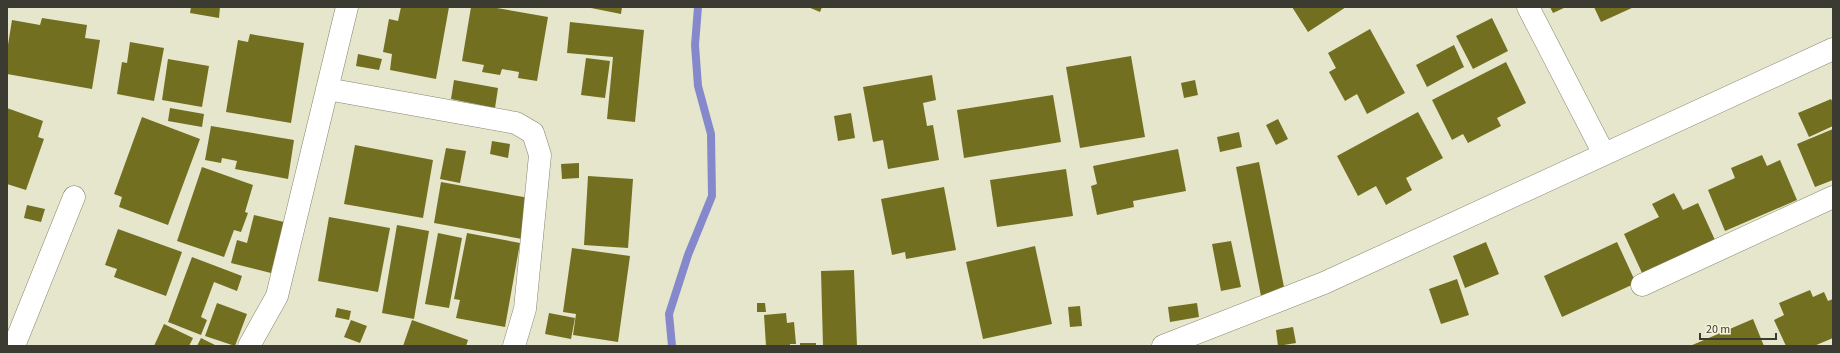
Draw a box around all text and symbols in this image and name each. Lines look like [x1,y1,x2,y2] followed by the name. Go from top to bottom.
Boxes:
[1700,315,1776,341] scale bar
[1706,321,1730,338] text: 20 m

